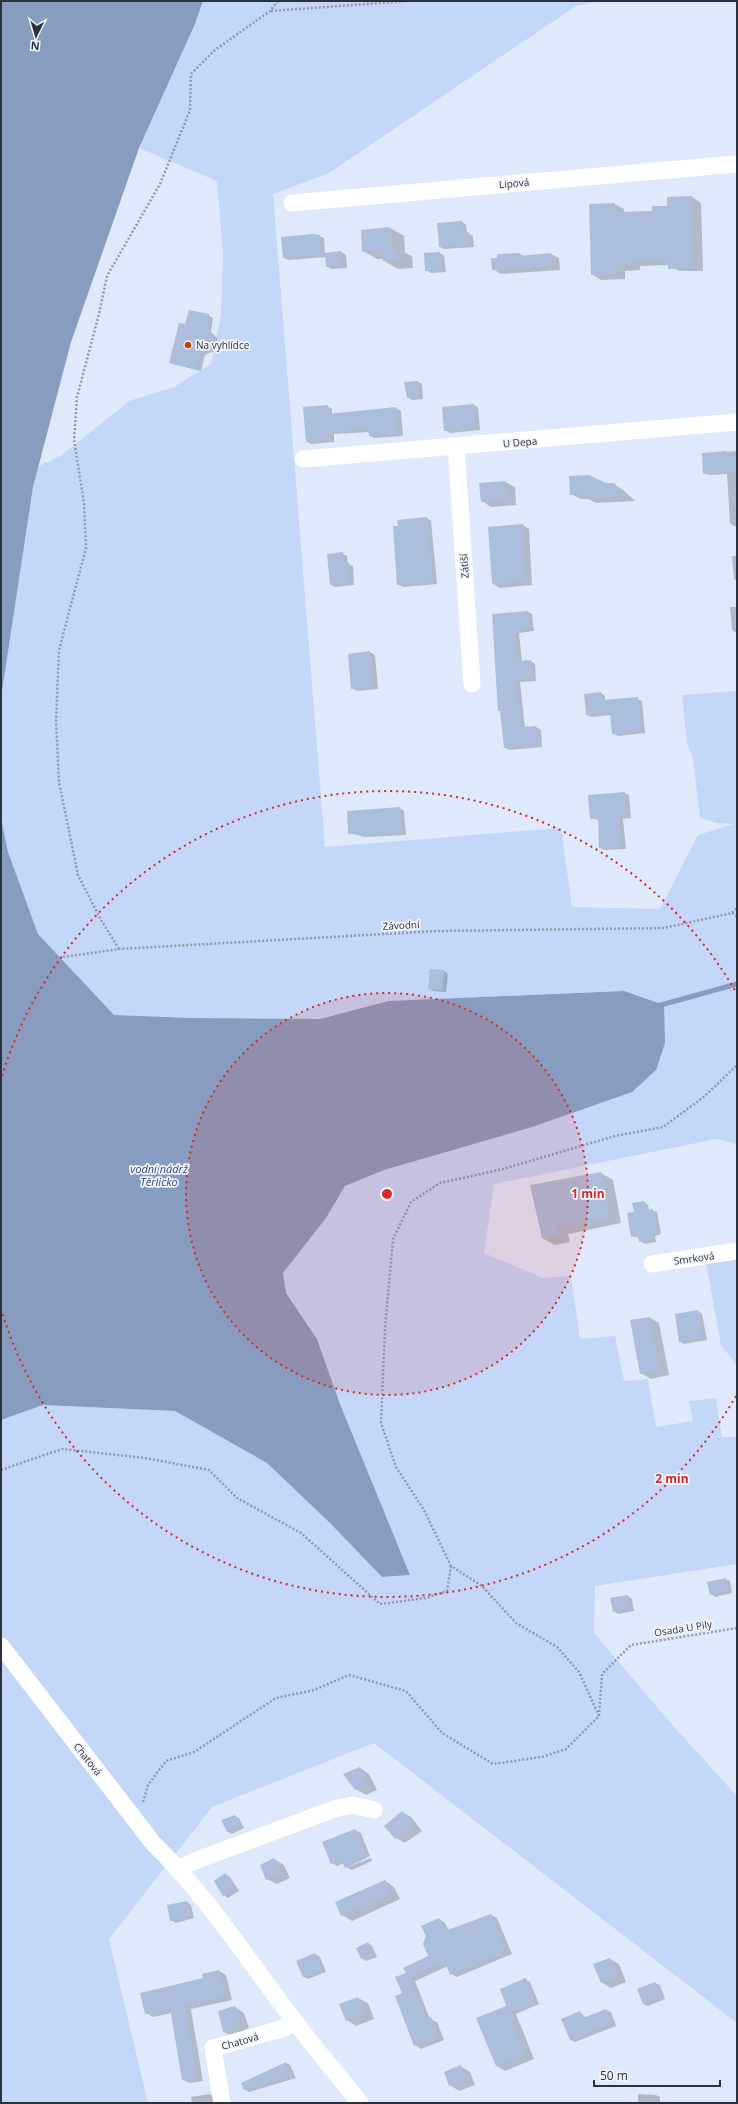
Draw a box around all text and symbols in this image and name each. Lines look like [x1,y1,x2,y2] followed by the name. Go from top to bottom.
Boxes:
[16,16,56,56] north arrow
[30,39,40,54] text: N
[498,175,530,191] street label: Lipová
[196,338,250,352] place label: Na vyhlídce
[183,340,193,350] marker: Na vyhlídce
[502,434,538,450] street label: U Depa
[456,553,472,579] street label: Zátiší
[382,917,420,933] street label: Závodní
[130,1161,189,1189] water label: vodní nádrž Těrlicko
[571,1185,605,1202] text: 1 min
[380,1187,394,1201] centre of rings
[673,1248,715,1268] street label: Smrková
[655,1470,689,1487] text: 2 min
[653,1616,714,1639] street label: Osada U Pily
[71,1740,105,1778] street label: Chatová
[220,2029,260,2053] street label: Chatová
[594,2062,720,2088] scale bar
[600,2067,628,2084] text: 50 m

